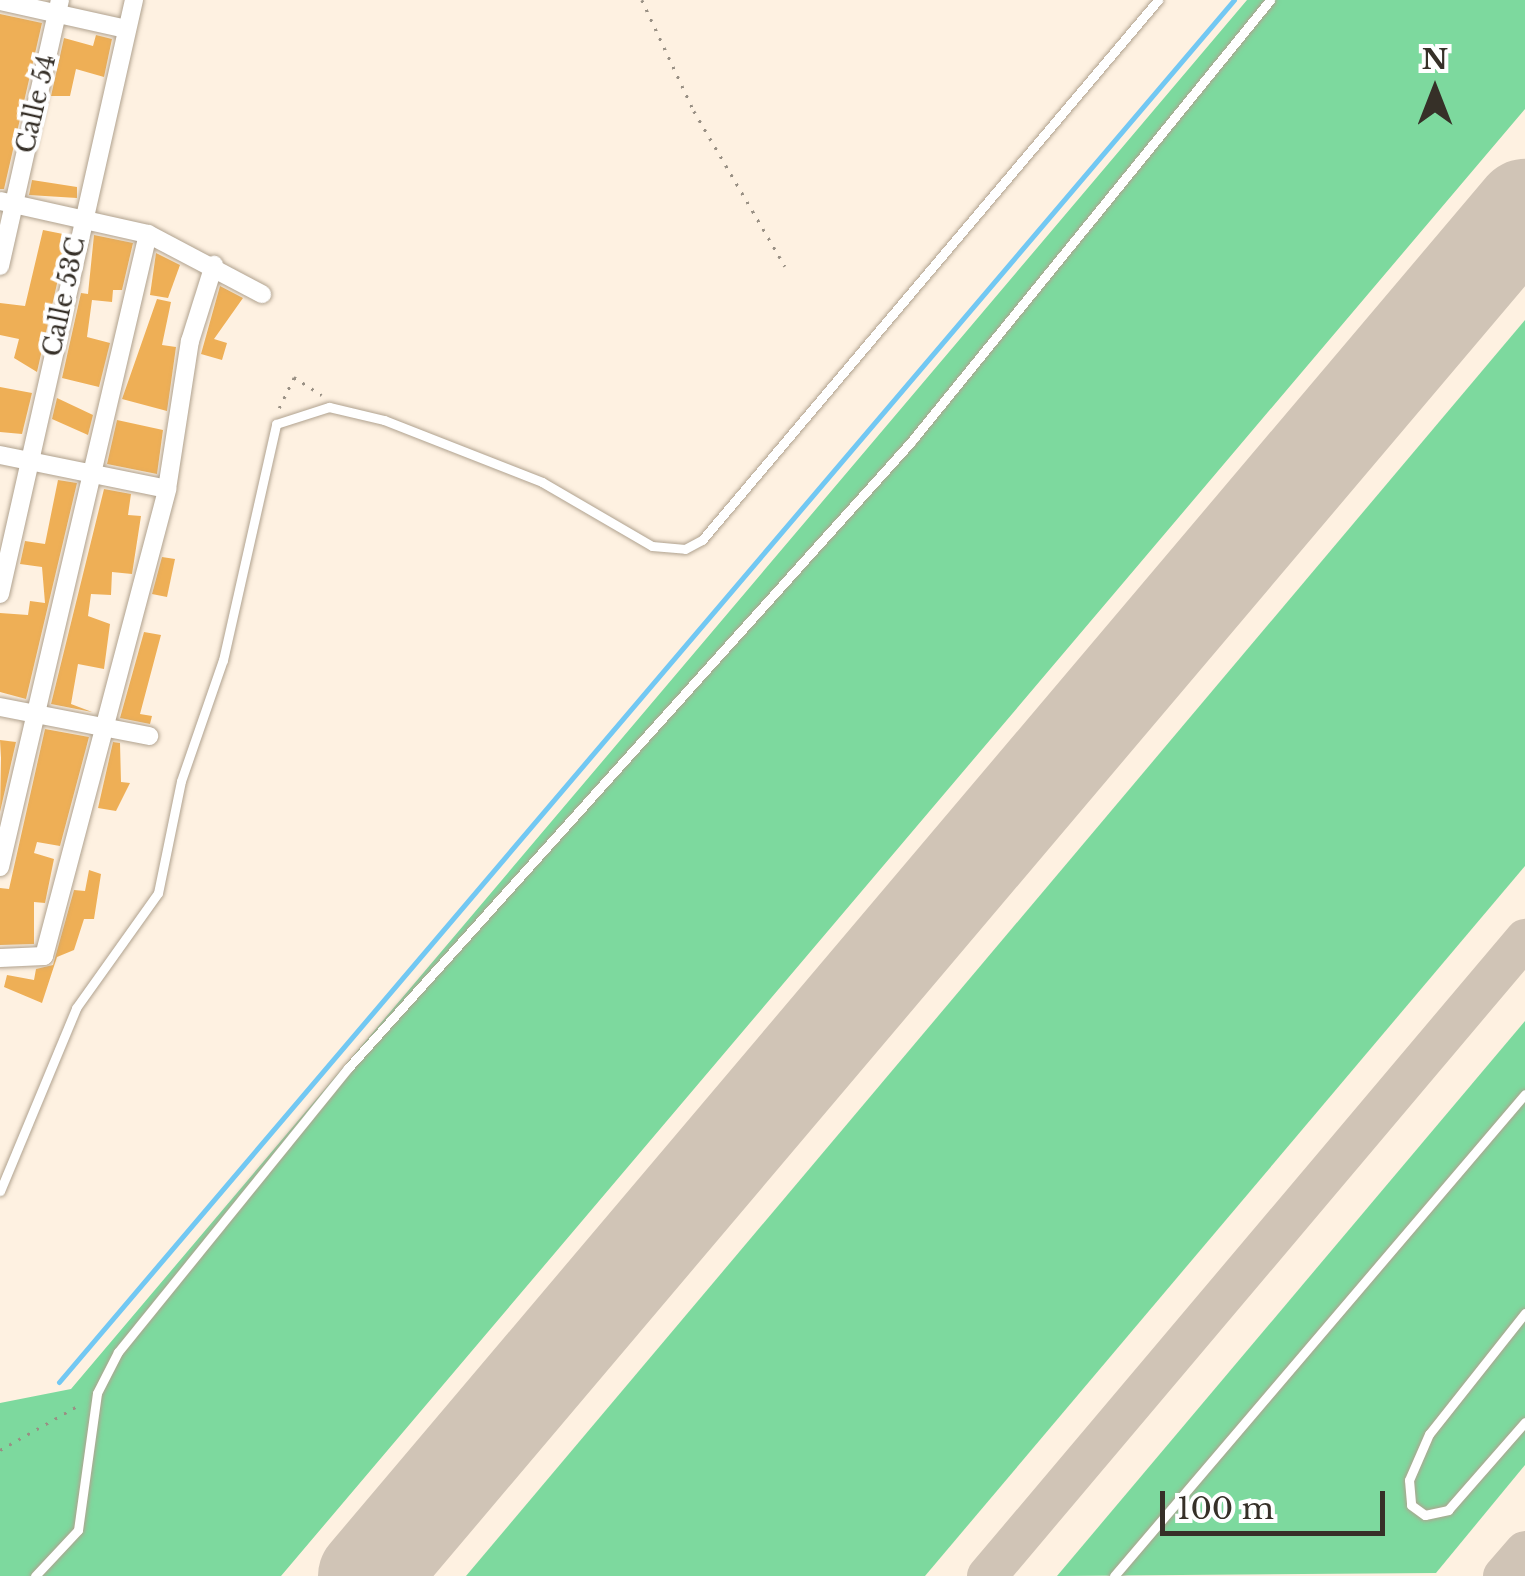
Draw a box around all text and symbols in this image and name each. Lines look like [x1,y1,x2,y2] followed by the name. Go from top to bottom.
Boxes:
[1385,40,1485,140] north arrow
[1422,42,1448,77] text: N
[11,52,63,156] street label: Calle 54
[38,235,92,359] street label: Calle 53C
[1165,1471,1390,1533] scale bar
[1177,1490,1274,1527] text: 100 m

